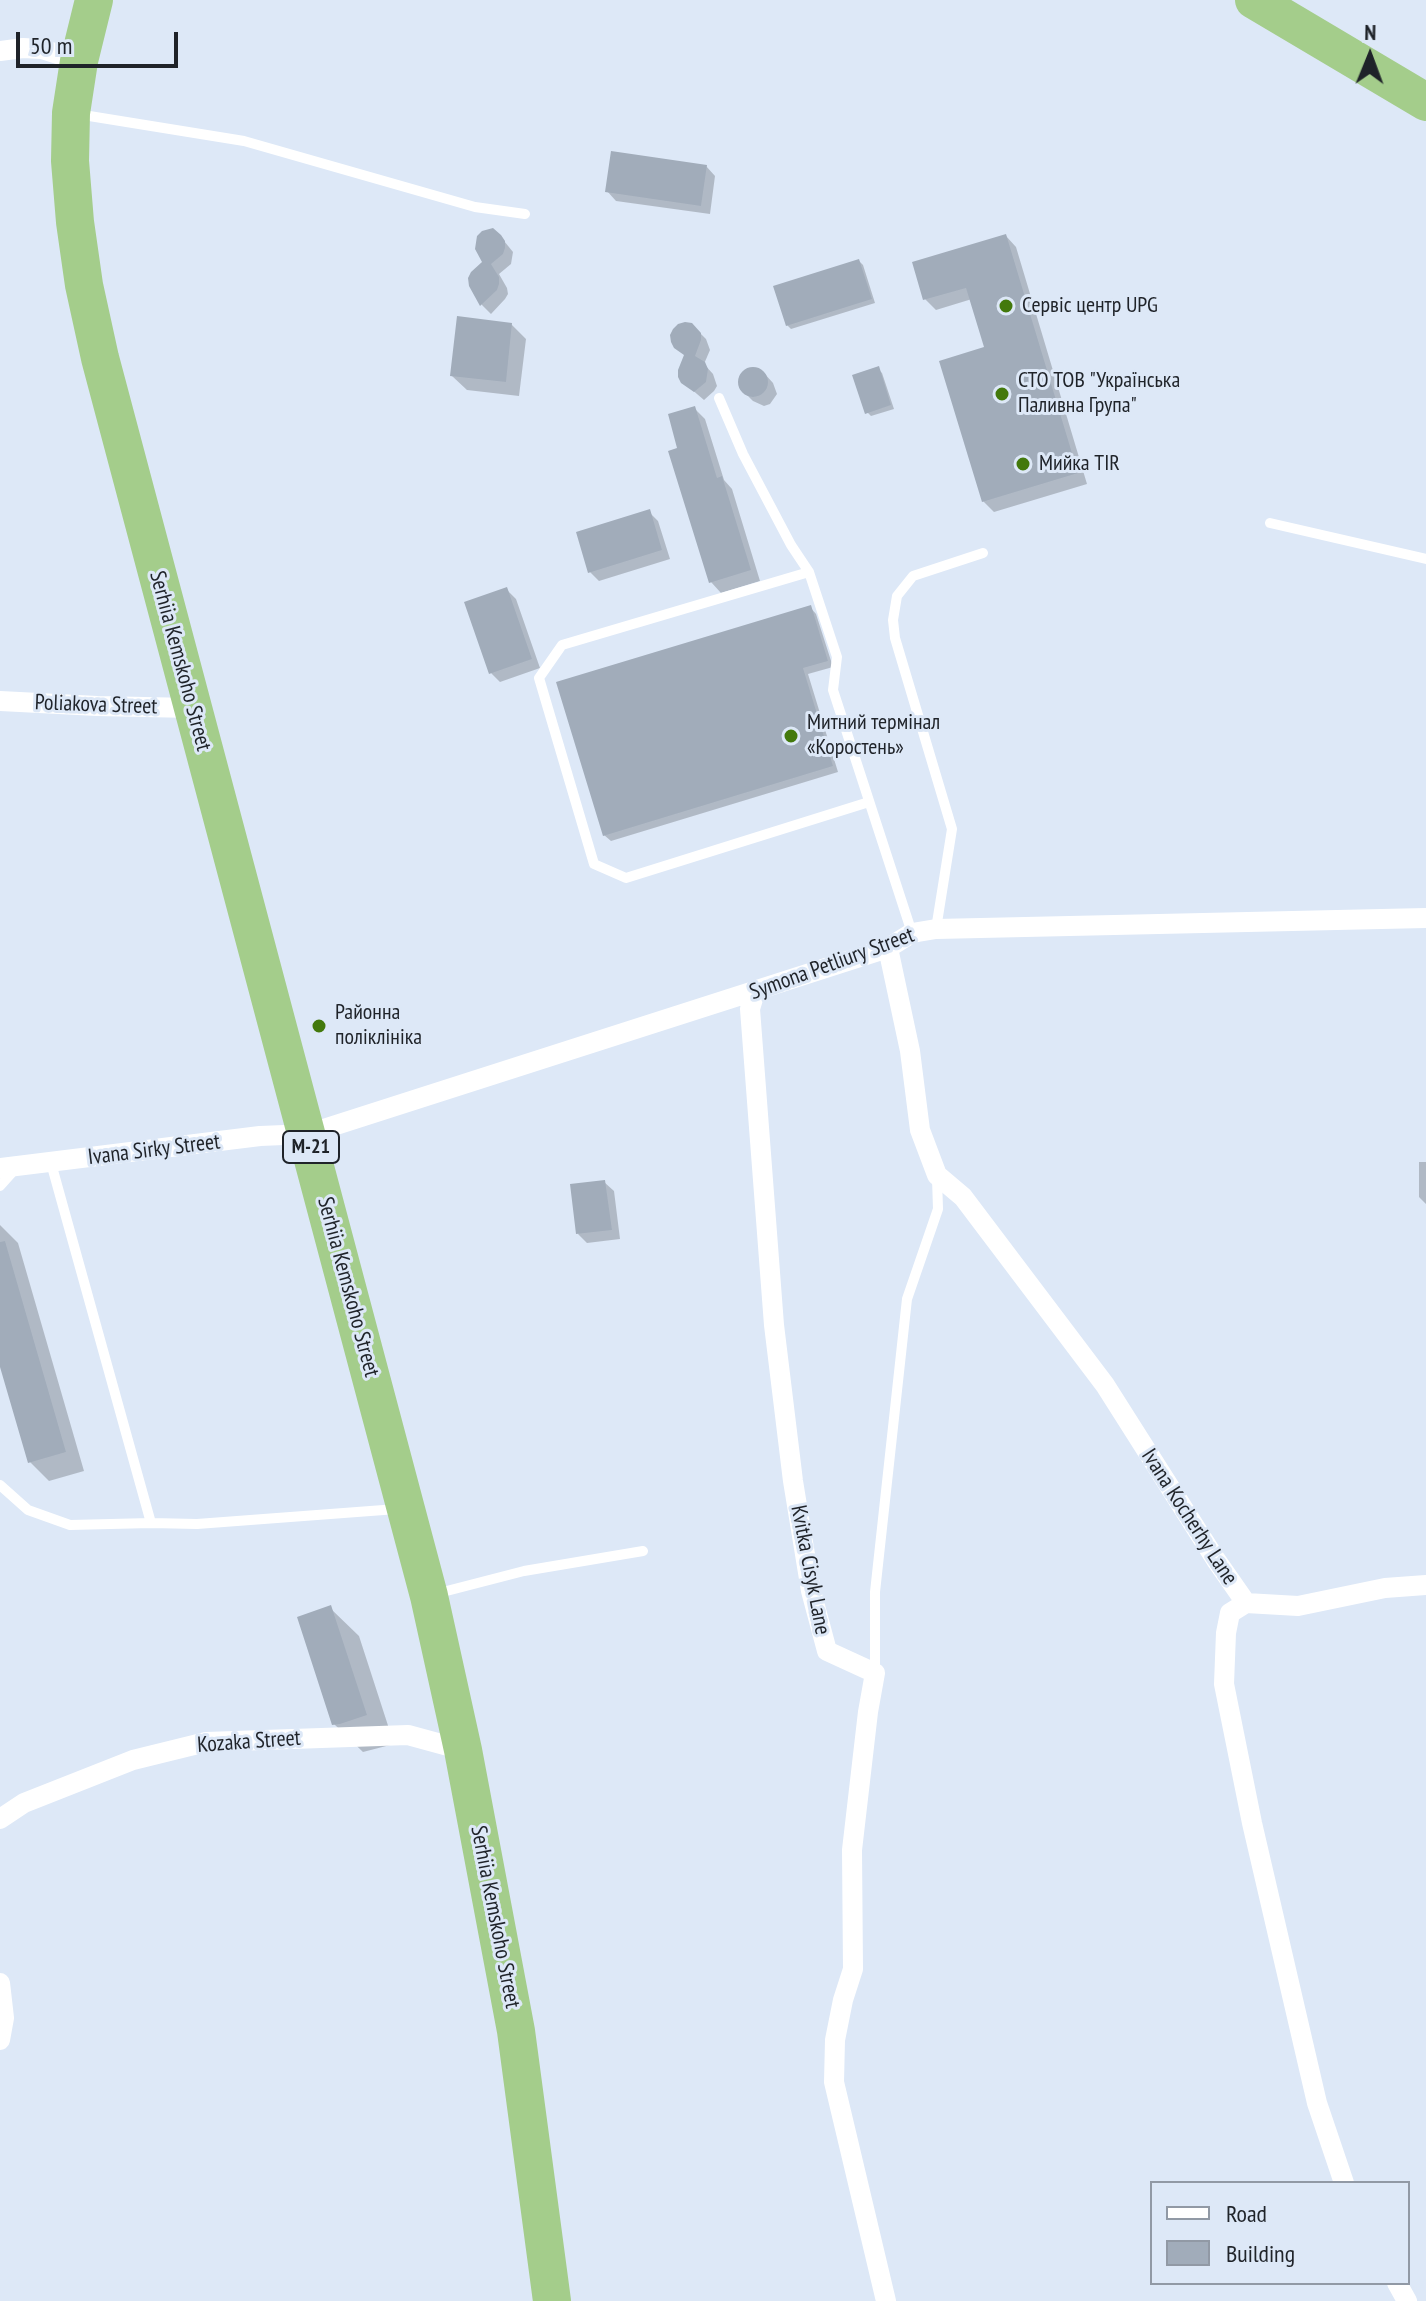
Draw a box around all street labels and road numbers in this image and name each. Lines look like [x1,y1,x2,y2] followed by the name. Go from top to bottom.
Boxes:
[143,568,217,754] street label: Serhiia Kemskoho Street
[34,690,158,720] street label: Poliakova Street
[746,922,918,1006] street label: Symona Petliury Street
[86,1129,222,1171] street label: Ivana Sirky Street
[283,1131,339,1163] road number: М-21
[311,1194,385,1380] street label: Serhiia Kemskoho Street
[1135,1444,1243,1590] street label: Ivana Kocherhy Lane
[785,1503,835,1637] street label: Kvitka Cisyk Lane
[196,1725,302,1759] street label: Kozaka Street
[464,1824,526,2010] street label: Serhiia Kemskoho Street

